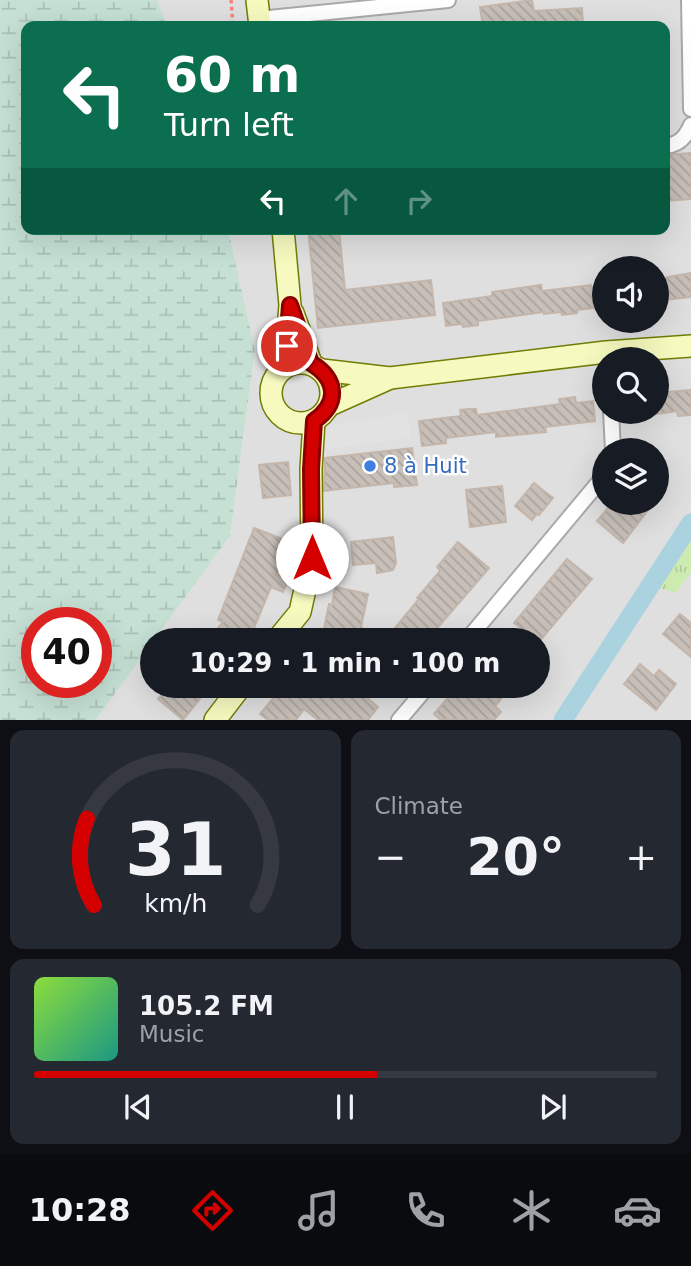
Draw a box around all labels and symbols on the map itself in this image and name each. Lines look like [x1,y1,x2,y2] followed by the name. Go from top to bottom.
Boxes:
[257,316,317,376] pin
[384,454,467,478] place label: 8 à Huit
[362,458,378,474] marker: 8 à Huit
[275,521,349,595] position arrow
[21,607,112,698] speed limit sign: 40

